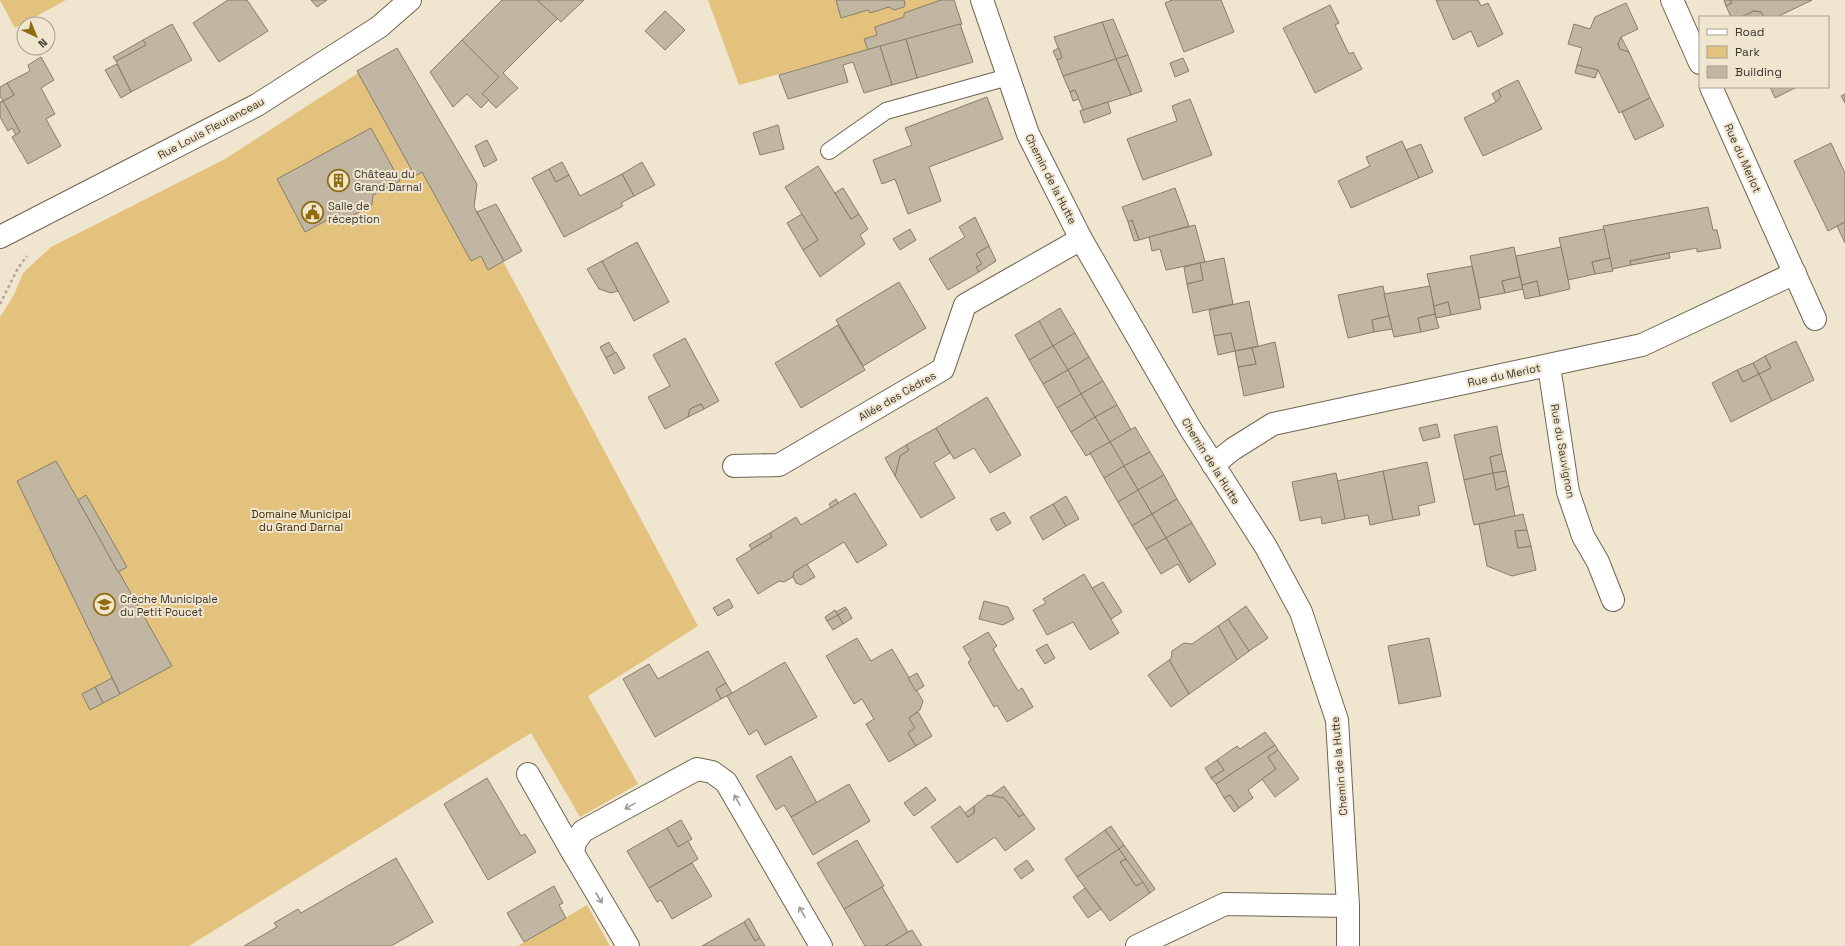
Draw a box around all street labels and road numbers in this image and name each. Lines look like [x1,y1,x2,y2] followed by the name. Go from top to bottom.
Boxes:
[155,94,267,162] street label: Rue Louis Fleuranceau
[1722,121,1764,195] street label: Rue du Merlot
[1022,132,1080,226] street label: Chemin de la Hutte
[1466,360,1542,390] street label: Rue du Merlot
[856,368,938,424] street label: Allée des Cèdres
[1548,403,1578,499] street label: Rue du Sauvignon
[1179,415,1243,507] street label: Chemin de la Hutte
[1328,716,1350,816] street label: Chemin de la Hutte

